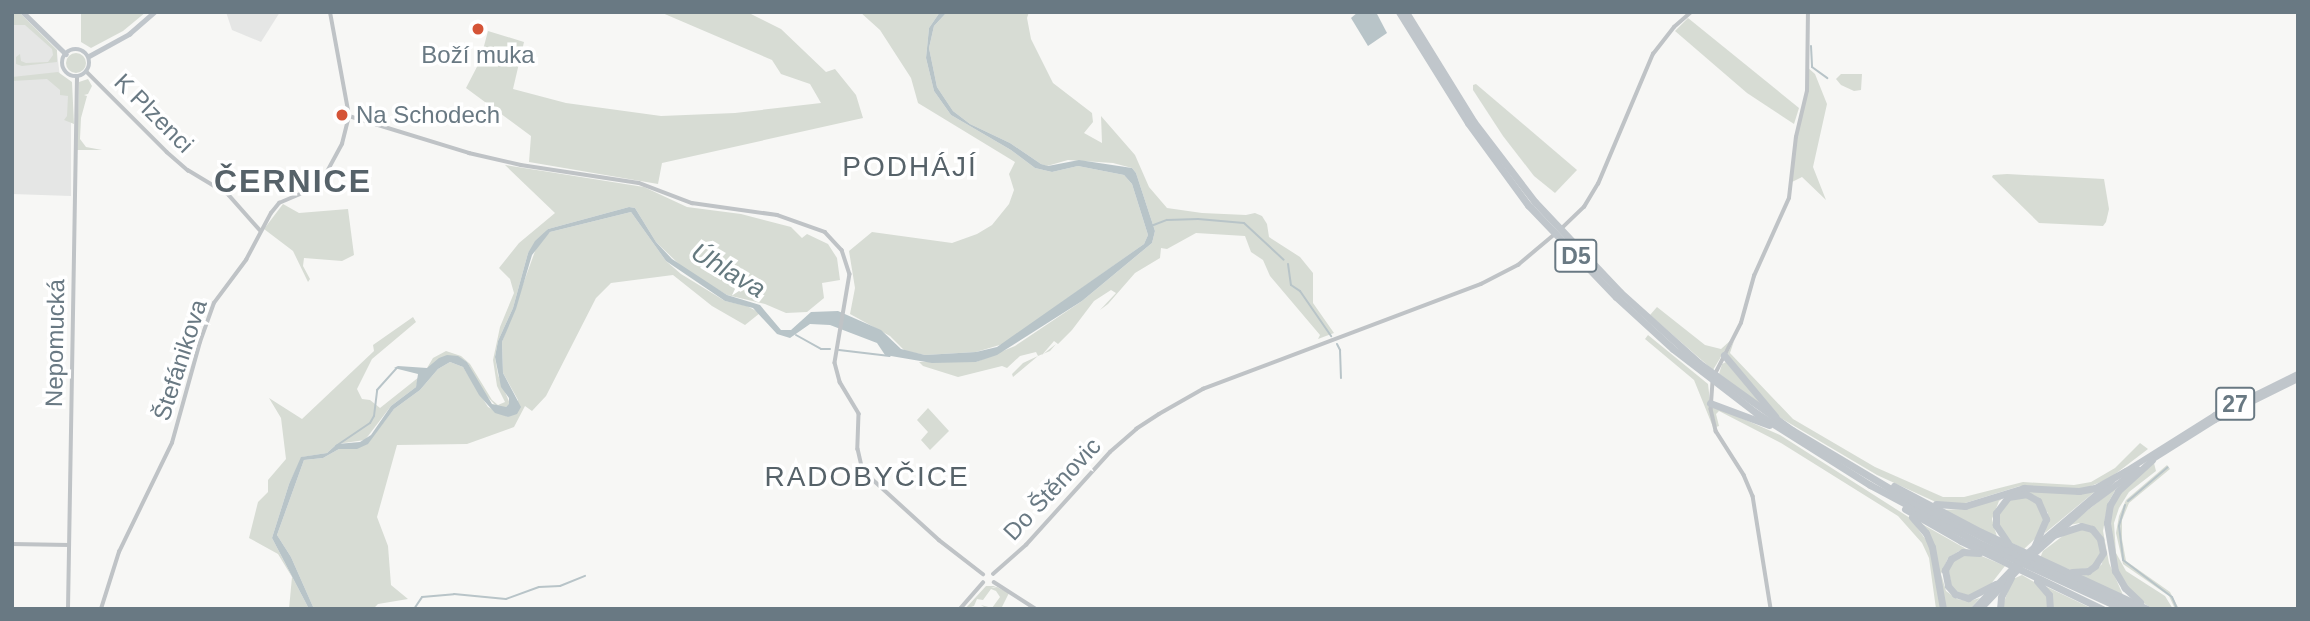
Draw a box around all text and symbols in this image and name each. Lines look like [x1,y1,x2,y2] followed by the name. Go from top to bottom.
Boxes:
[470,21,486,37] marker: Boží muka
[421,41,535,69] place label: Boží muka
[108,67,200,159] street label: K Plzenci
[356,101,500,129] place label: Na Schodech
[334,107,350,123] marker: Na Schodech
[843,150,977,184] district label: PODHÁJÍ
[215,162,371,200] district label: ČERNICE
[1553,236,1599,276] road number: D5
[685,237,771,305] water label: Úhlava
[39,279,71,407] street label: Nepomucká
[147,296,213,424] street label: Štefánikova
[2214,384,2256,424] road number: 27
[997,432,1107,546] street label: Do Štěnovic
[766,460,968,494] district label: RADOBYČICE

